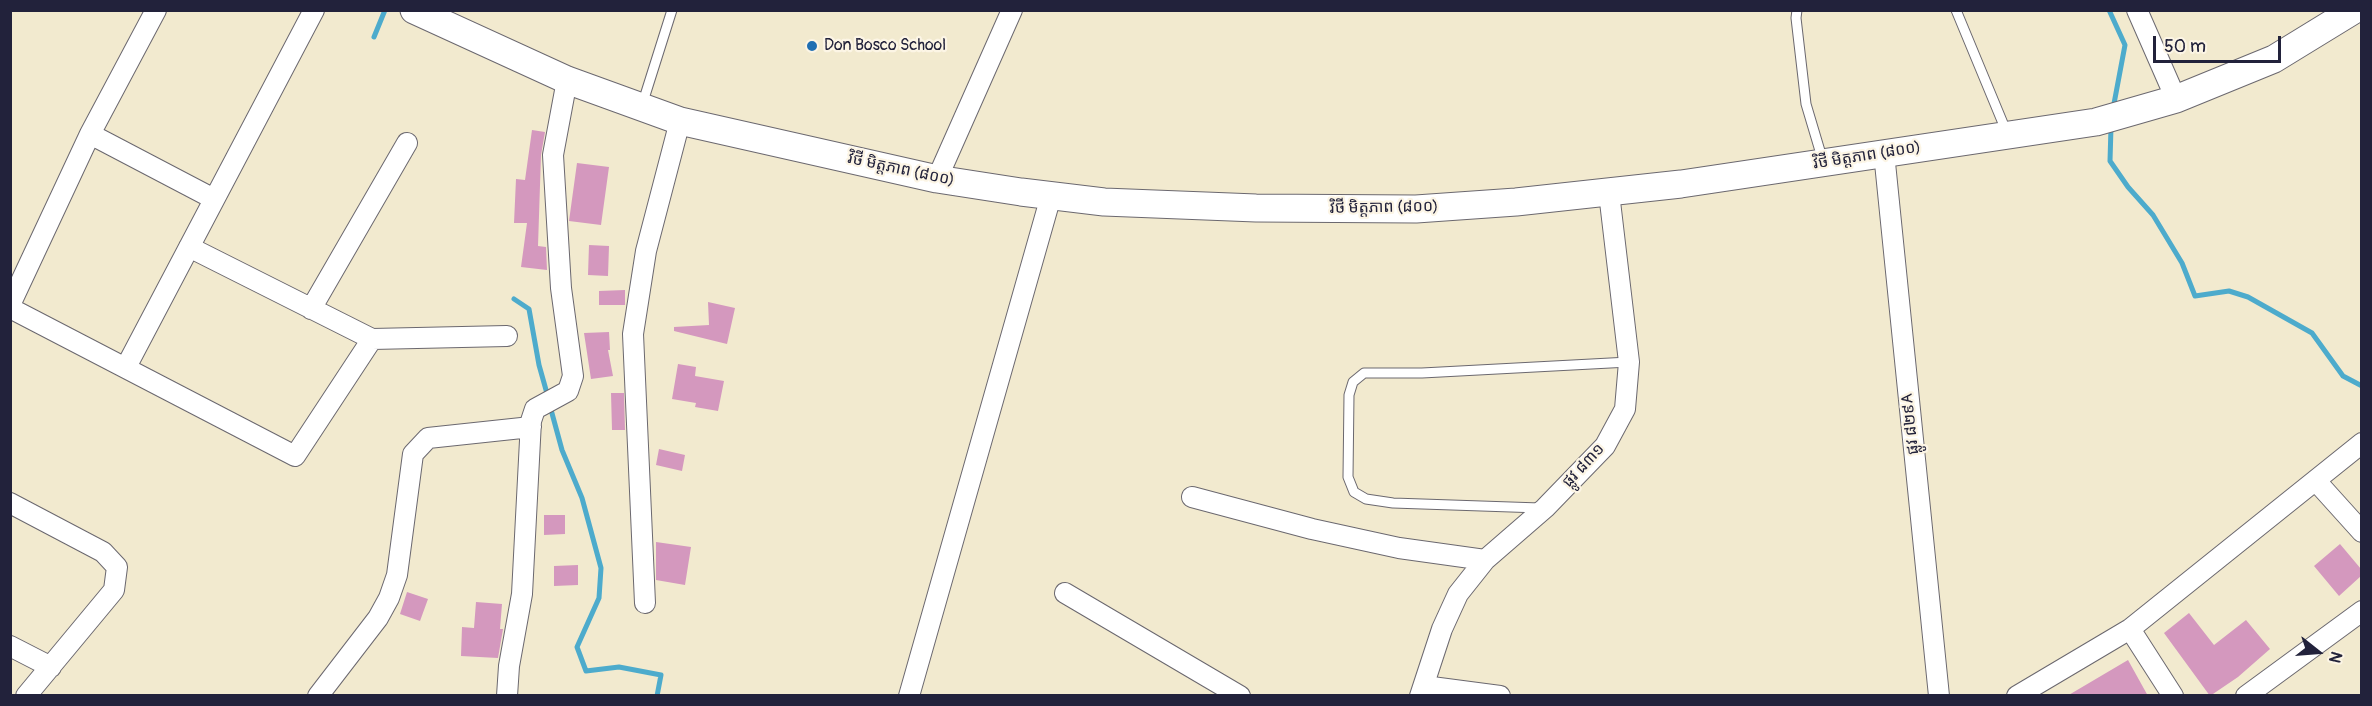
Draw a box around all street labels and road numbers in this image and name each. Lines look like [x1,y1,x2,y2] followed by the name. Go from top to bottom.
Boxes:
[1812,138,1922,174] street label: វិថី មិត្តភាព (៨០០)
[846,149,956,191] street label: វិថី មិត្តភាព (៨០០)
[1329,197,1439,219] street label: វិថី មិត្តភាព (៨០០)
[1898,392,1924,456] street label: ផ្លូវ ៨២៩A
[1559,440,1609,492] street label: ផ្លូវ ៨៣១

